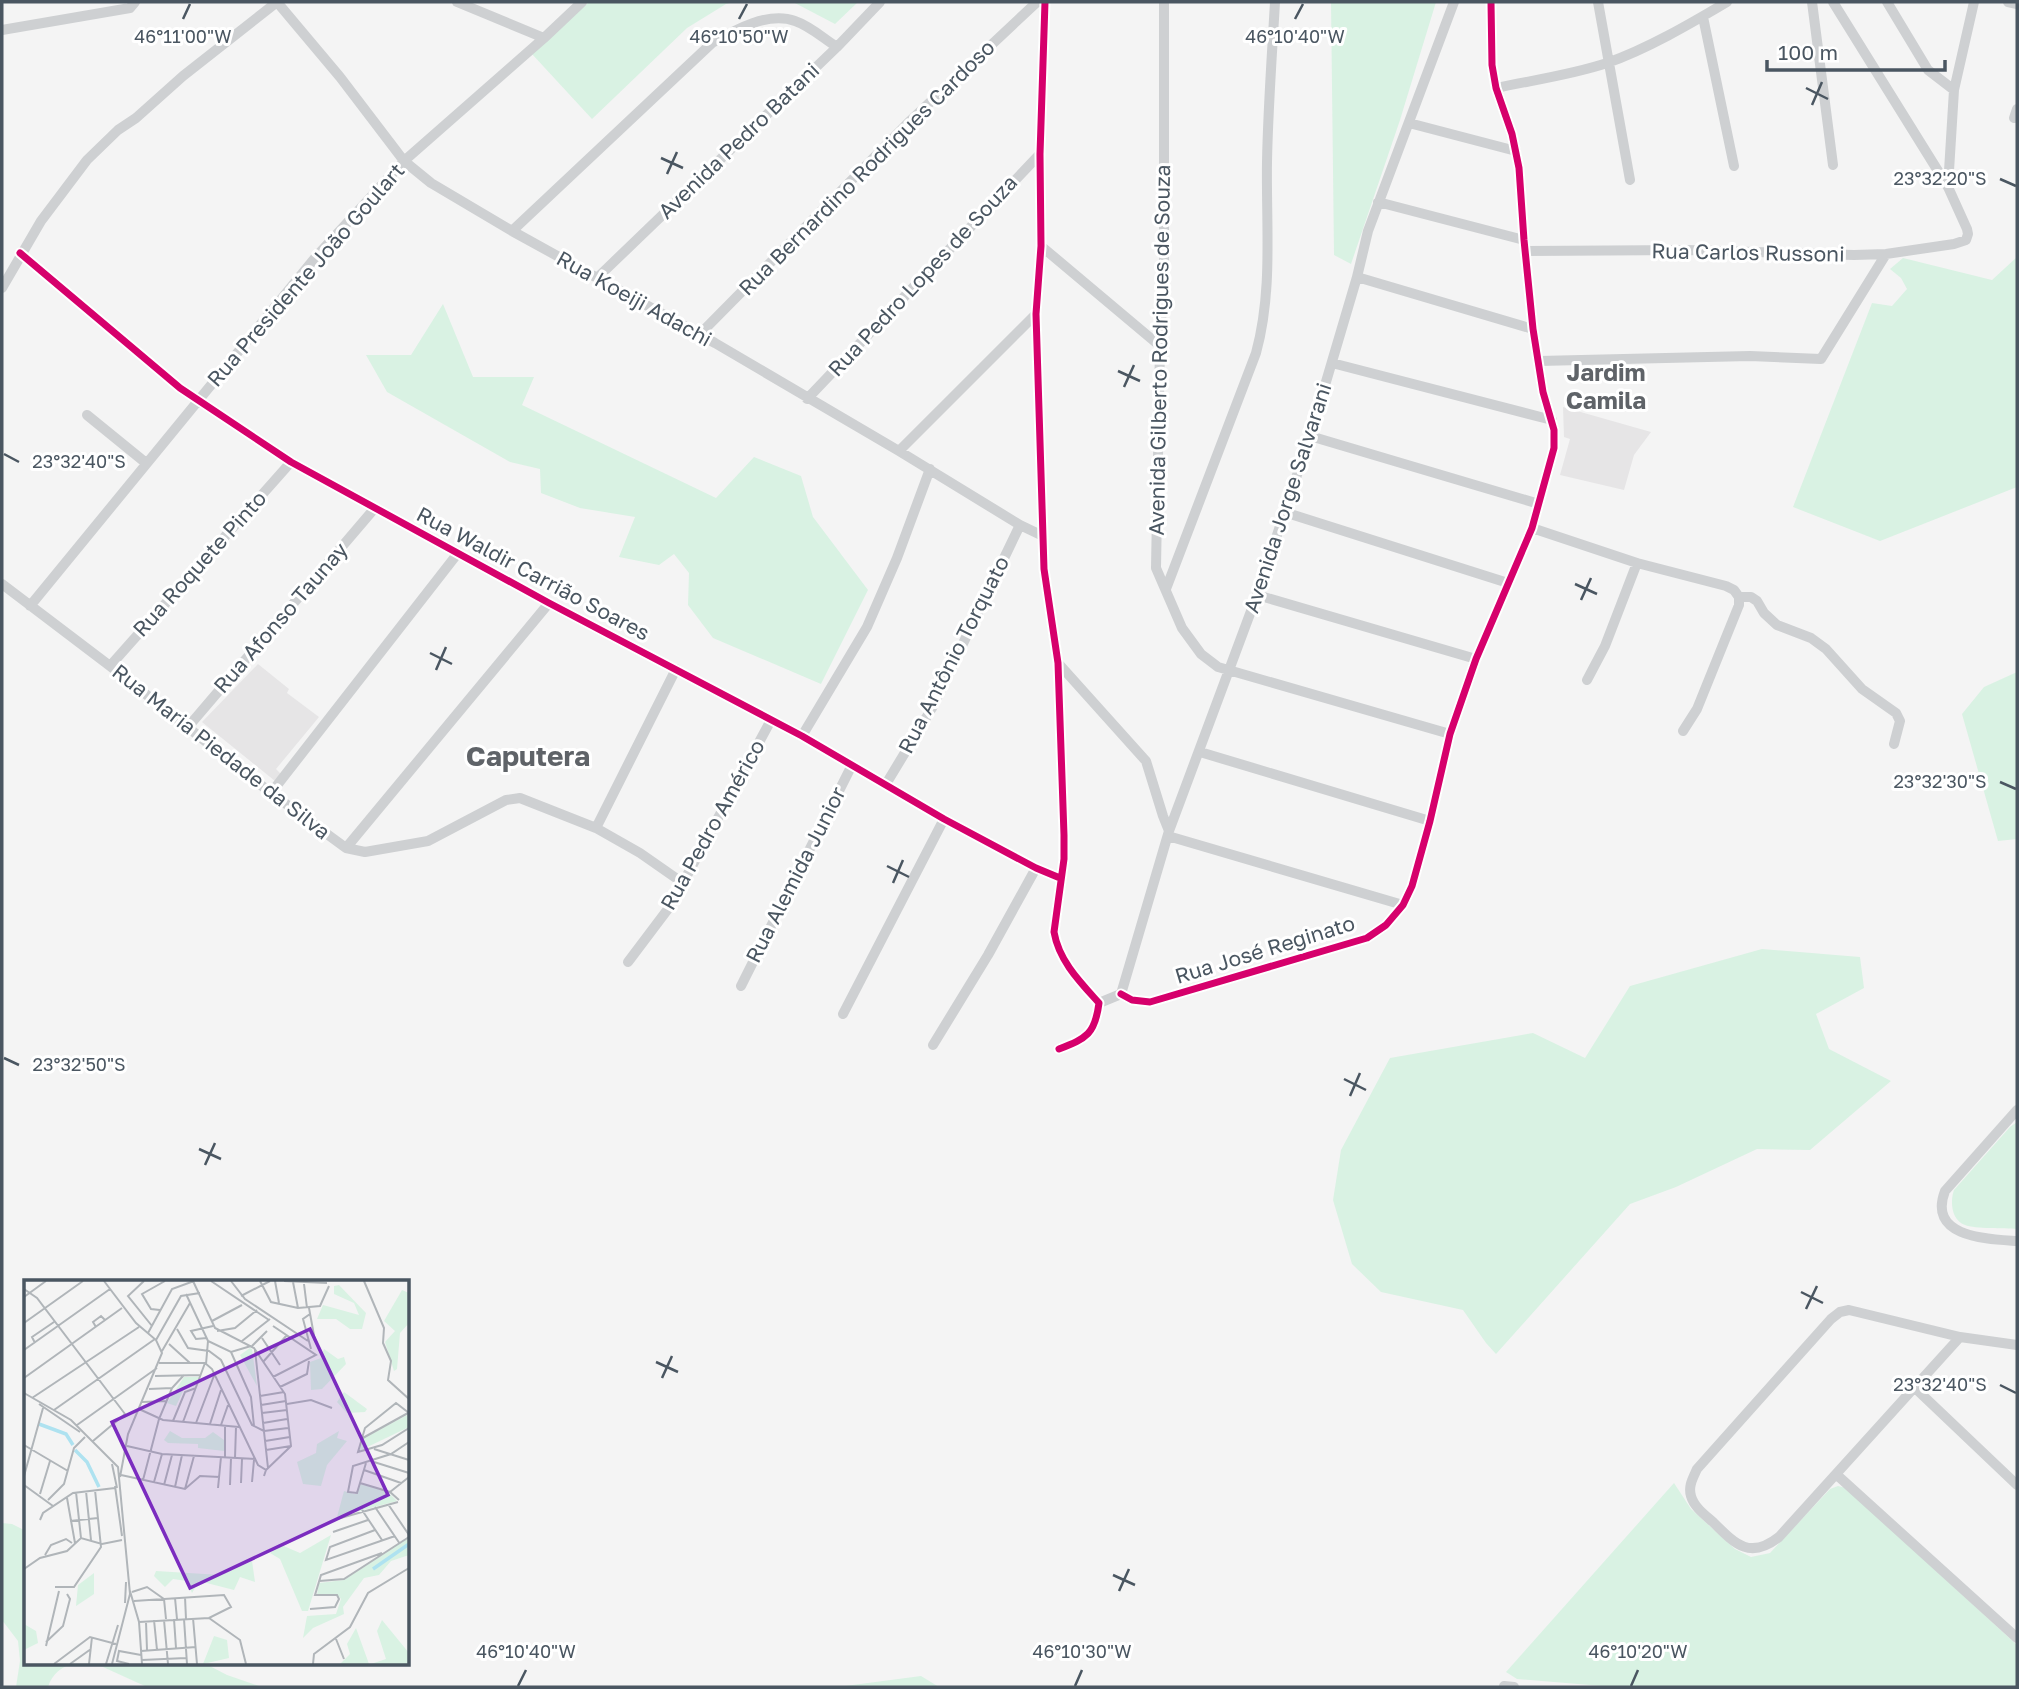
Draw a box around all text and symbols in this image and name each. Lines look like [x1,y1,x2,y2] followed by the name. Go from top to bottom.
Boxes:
[134,25,232,47] text: 46°11'00"W
[690,25,789,47] text: 46°10'50"W
[1245,25,1345,47] text: 46°10'40"W
[1767,28,1946,72] scale bar
[733,34,1000,301] street label: Rua Bernardino Rodrigues Cardoso
[1778,39,1838,65] text: 100 m
[652,57,824,224] street label: Avenida Pedro Batani
[201,157,409,391] street label: Rua Presidente João Goulart
[1143,164,1175,536] street label: Avenida Gilberto Rodrigues de Souza
[1893,167,1987,189] text: 23°32'20"S
[822,169,1022,381] street label: Rua Pedro Lopes de Souza
[1651,237,1845,267] street label: Rua Carlos Russoni
[552,245,717,352] street label: Rua Koeiji Adachi
[1566,357,1646,414] district label: Jardim Camila
[1238,379,1337,616] street label: Avenida Jorge Salvarani
[32,450,126,472] text: 23°32'40"S
[127,485,272,642] street label: Rua Roquete Pinto
[412,501,655,646] street label: Rua Waldir Carrião Soares
[208,537,353,698] street label: Rua Afonso Taunay
[892,552,1014,757] street label: Rua Antônio Torquato
[107,658,336,844] street label: Rua Maria Piedade da Silva
[654,735,770,914] street label: Rua Pedro Américo
[466,739,590,772] district label: Caputera
[1893,770,1987,792] text: 23°32'30"S
[739,782,851,967] street label: Rua Alemida Junior
[1172,909,1358,989] street label: Rua José Reginato
[32,1053,126,1075] text: 23°32'50"S
[24,1280,410,1664] inset map
[1893,1373,1987,1395] text: 23°32'40"S
[476,1640,576,1662] text: 46°10'40"W
[1032,1640,1132,1662] text: 46°10'30"W
[1589,1640,1688,1662] text: 46°10'20"W

